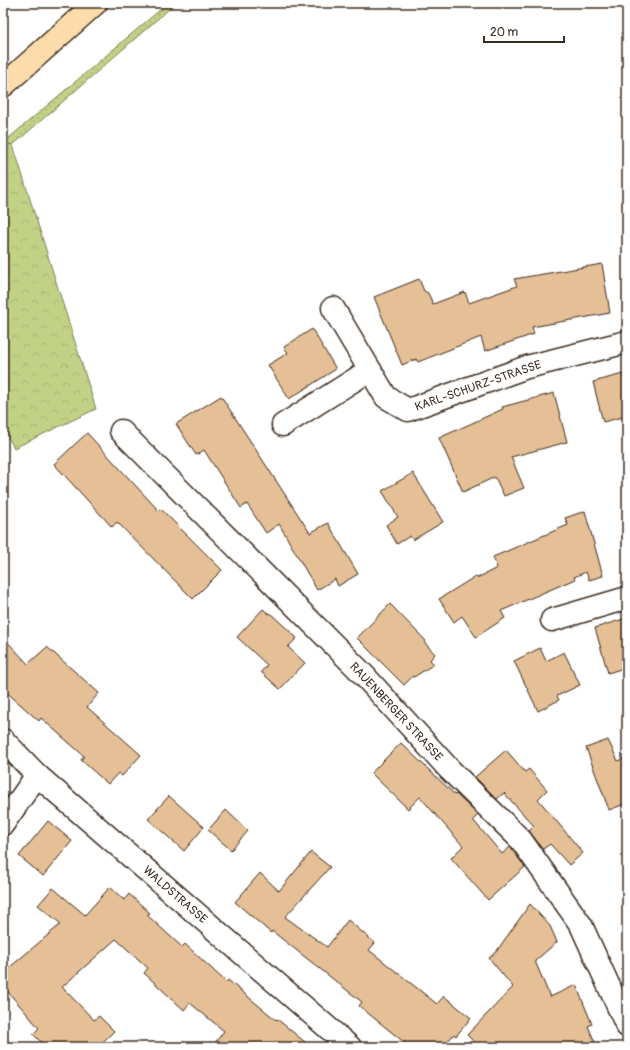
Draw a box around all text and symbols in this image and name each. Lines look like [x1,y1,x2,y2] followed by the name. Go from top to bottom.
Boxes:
[484,18,564,44] scale bar
[490,25,519,40] text: 20 m
[413,357,543,415] street label: KARL-SCHURZ-STRASSE
[346,659,446,765] street label: RAUENBERGER STRASSE
[140,863,210,927] street label: WALDSTRASSE

